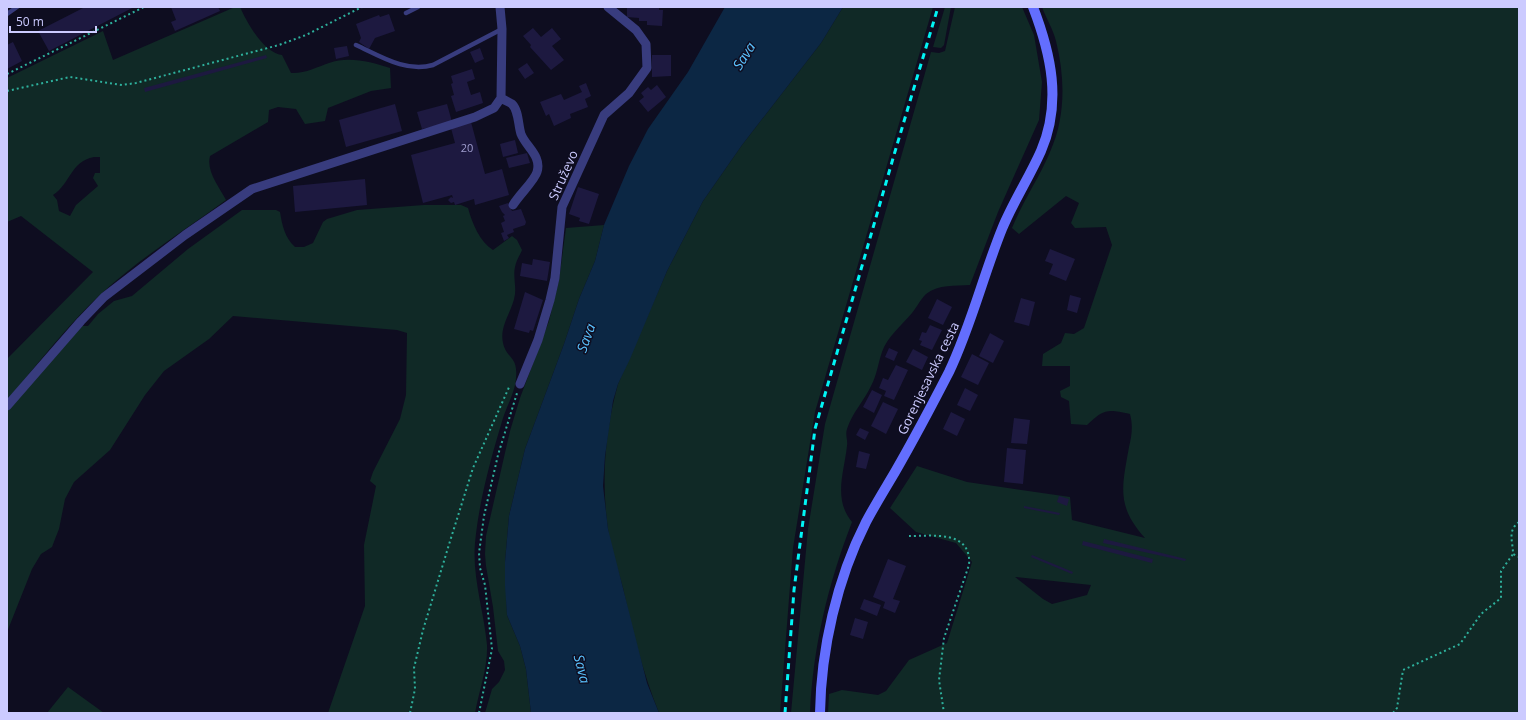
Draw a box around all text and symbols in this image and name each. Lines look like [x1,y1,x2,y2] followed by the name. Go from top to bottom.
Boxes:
[10,8,96,34] scale bar
[16,13,44,30] text: 50 m
[728,38,759,73] water label: Sava
[461,140,473,155] house number: 20
[544,147,582,203] street label: Struževo
[893,319,963,437] street label: Gorenjesavska cesta
[572,321,600,355] water label: Sava
[570,652,595,685] water label: Sava

